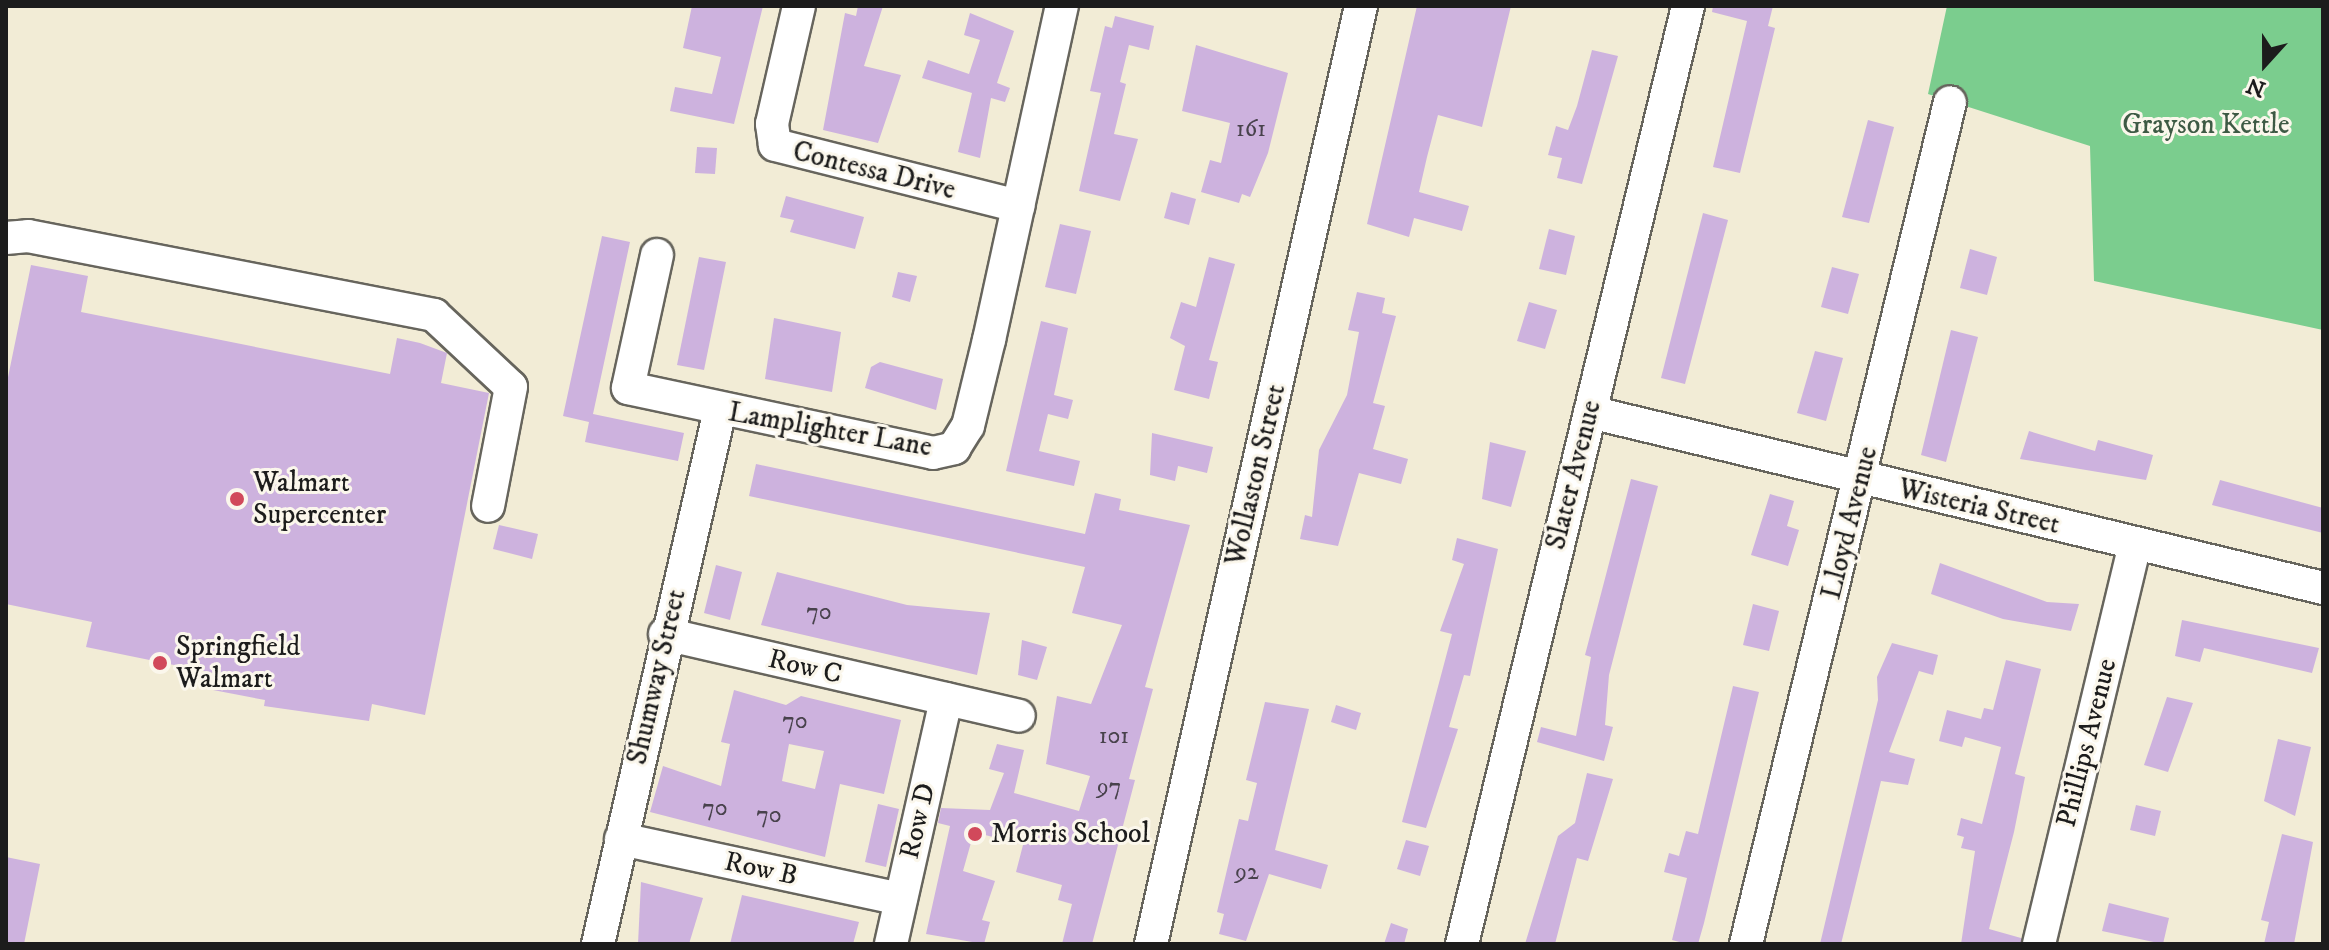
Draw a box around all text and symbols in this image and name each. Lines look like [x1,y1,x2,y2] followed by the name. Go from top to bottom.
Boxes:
[2225,24,2305,104] north arrow
[2243,71,2269,103] text: N
[2122,108,2290,142] park label: Grayson Kettle
[1236,116,1266,144] house number: 161
[789,135,959,207] street label: Contessa Drive
[1219,381,1293,569] street label: Wollaston Street
[726,396,934,464] street label: Lamplighter Lane
[1539,397,1609,553] street label: Slater Avenue
[1815,443,1885,603] street label: Lloyd Avenue
[253,466,386,532] place label: Walmart Supercenter
[1895,472,2063,542] street label: Wisteria Street
[228,490,246,508] marker: Walmart Supercenter
[621,586,693,768] street label: Shumway Street
[806,599,832,627] house number: 70
[176,630,300,696] place label: Springfield Walmart
[765,642,845,692] street label: Row C
[151,654,169,672] marker: Springfield Walmart
[2050,655,2124,831] street label: Phillips Avenue
[782,708,808,736] house number: 70
[1099,723,1129,751] house number: 101
[1097,774,1121,802] house number: 97
[893,780,943,862] street label: Row D
[702,795,728,823] house number: 70
[756,802,782,830] house number: 70
[991,817,1150,851] place label: Morris School
[966,825,984,843] marker: Morris School
[721,845,801,893] street label: Row B
[1235,859,1259,887] house number: 92

